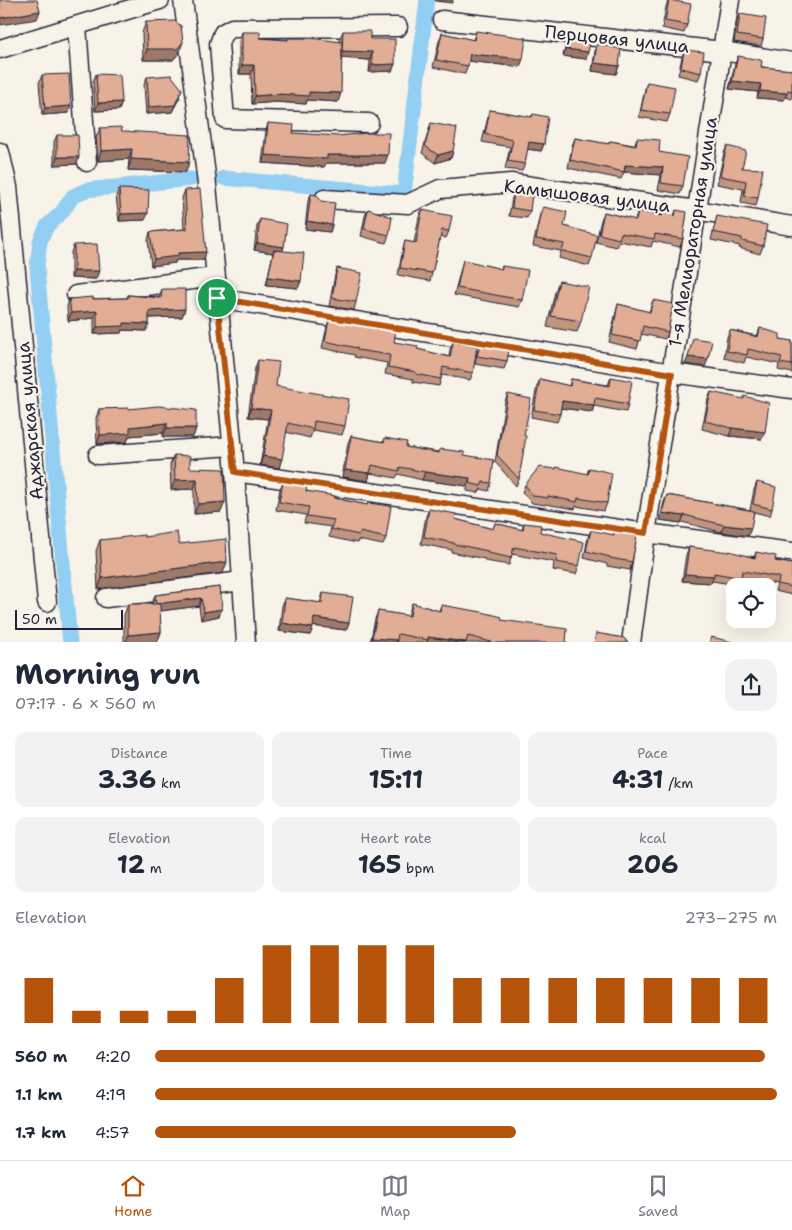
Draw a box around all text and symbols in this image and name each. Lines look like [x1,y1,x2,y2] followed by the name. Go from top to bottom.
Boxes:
[544,19,690,59] street label: Перцовая улица
[663,115,723,349] street label: 1-я Мелиораторная улица
[503,174,671,218] street label: Камышовая улица
[196,277,238,319] pin
[203,284,231,312] icon: arrive
[11,341,49,501] street label: Аджарская улица
[726,578,776,628] map controls
[726,578,776,628] button: locate
[15,608,122,631] scale bar
[22,610,57,628] text: 50 m
[15,655,200,693] text: Morning run
[725,659,777,711] button: share
[15,693,156,714] text: 07:17 · 6 × 560 m
[111,744,168,762] text: Distance
[380,744,412,762] text: Time
[637,744,668,762] text: Pace
[98,762,156,796] text: 3.36
[369,762,423,796] text: 15:11
[612,762,664,796] text: 4:31
[156,774,181,792] text: km
[664,774,693,792] text: /km
[108,829,171,847] text: Elevation
[360,829,432,847] text: Heart rate
[639,829,666,847] text: kcal
[117,847,145,881] text: 12
[358,847,401,881] text: 165
[627,847,679,881] text: 206
[145,859,162,877] text: m
[401,859,434,877] text: bpm
[15,907,87,928] text: Elevation
[685,907,777,928] text: 273–275 m
[15,1046,67,1067] text: 560 m
[95,1046,131,1067] text: 4:20
[15,1084,62,1105] text: 1.1 km
[95,1084,126,1105] text: 4:19
[15,1122,66,1143] text: 1.7 km
[95,1122,130,1143] text: 4:57
[114,1172,152,1220] tab: Home
[380,1172,410,1220] tab: Map
[638,1172,678,1220] tab: Saved

